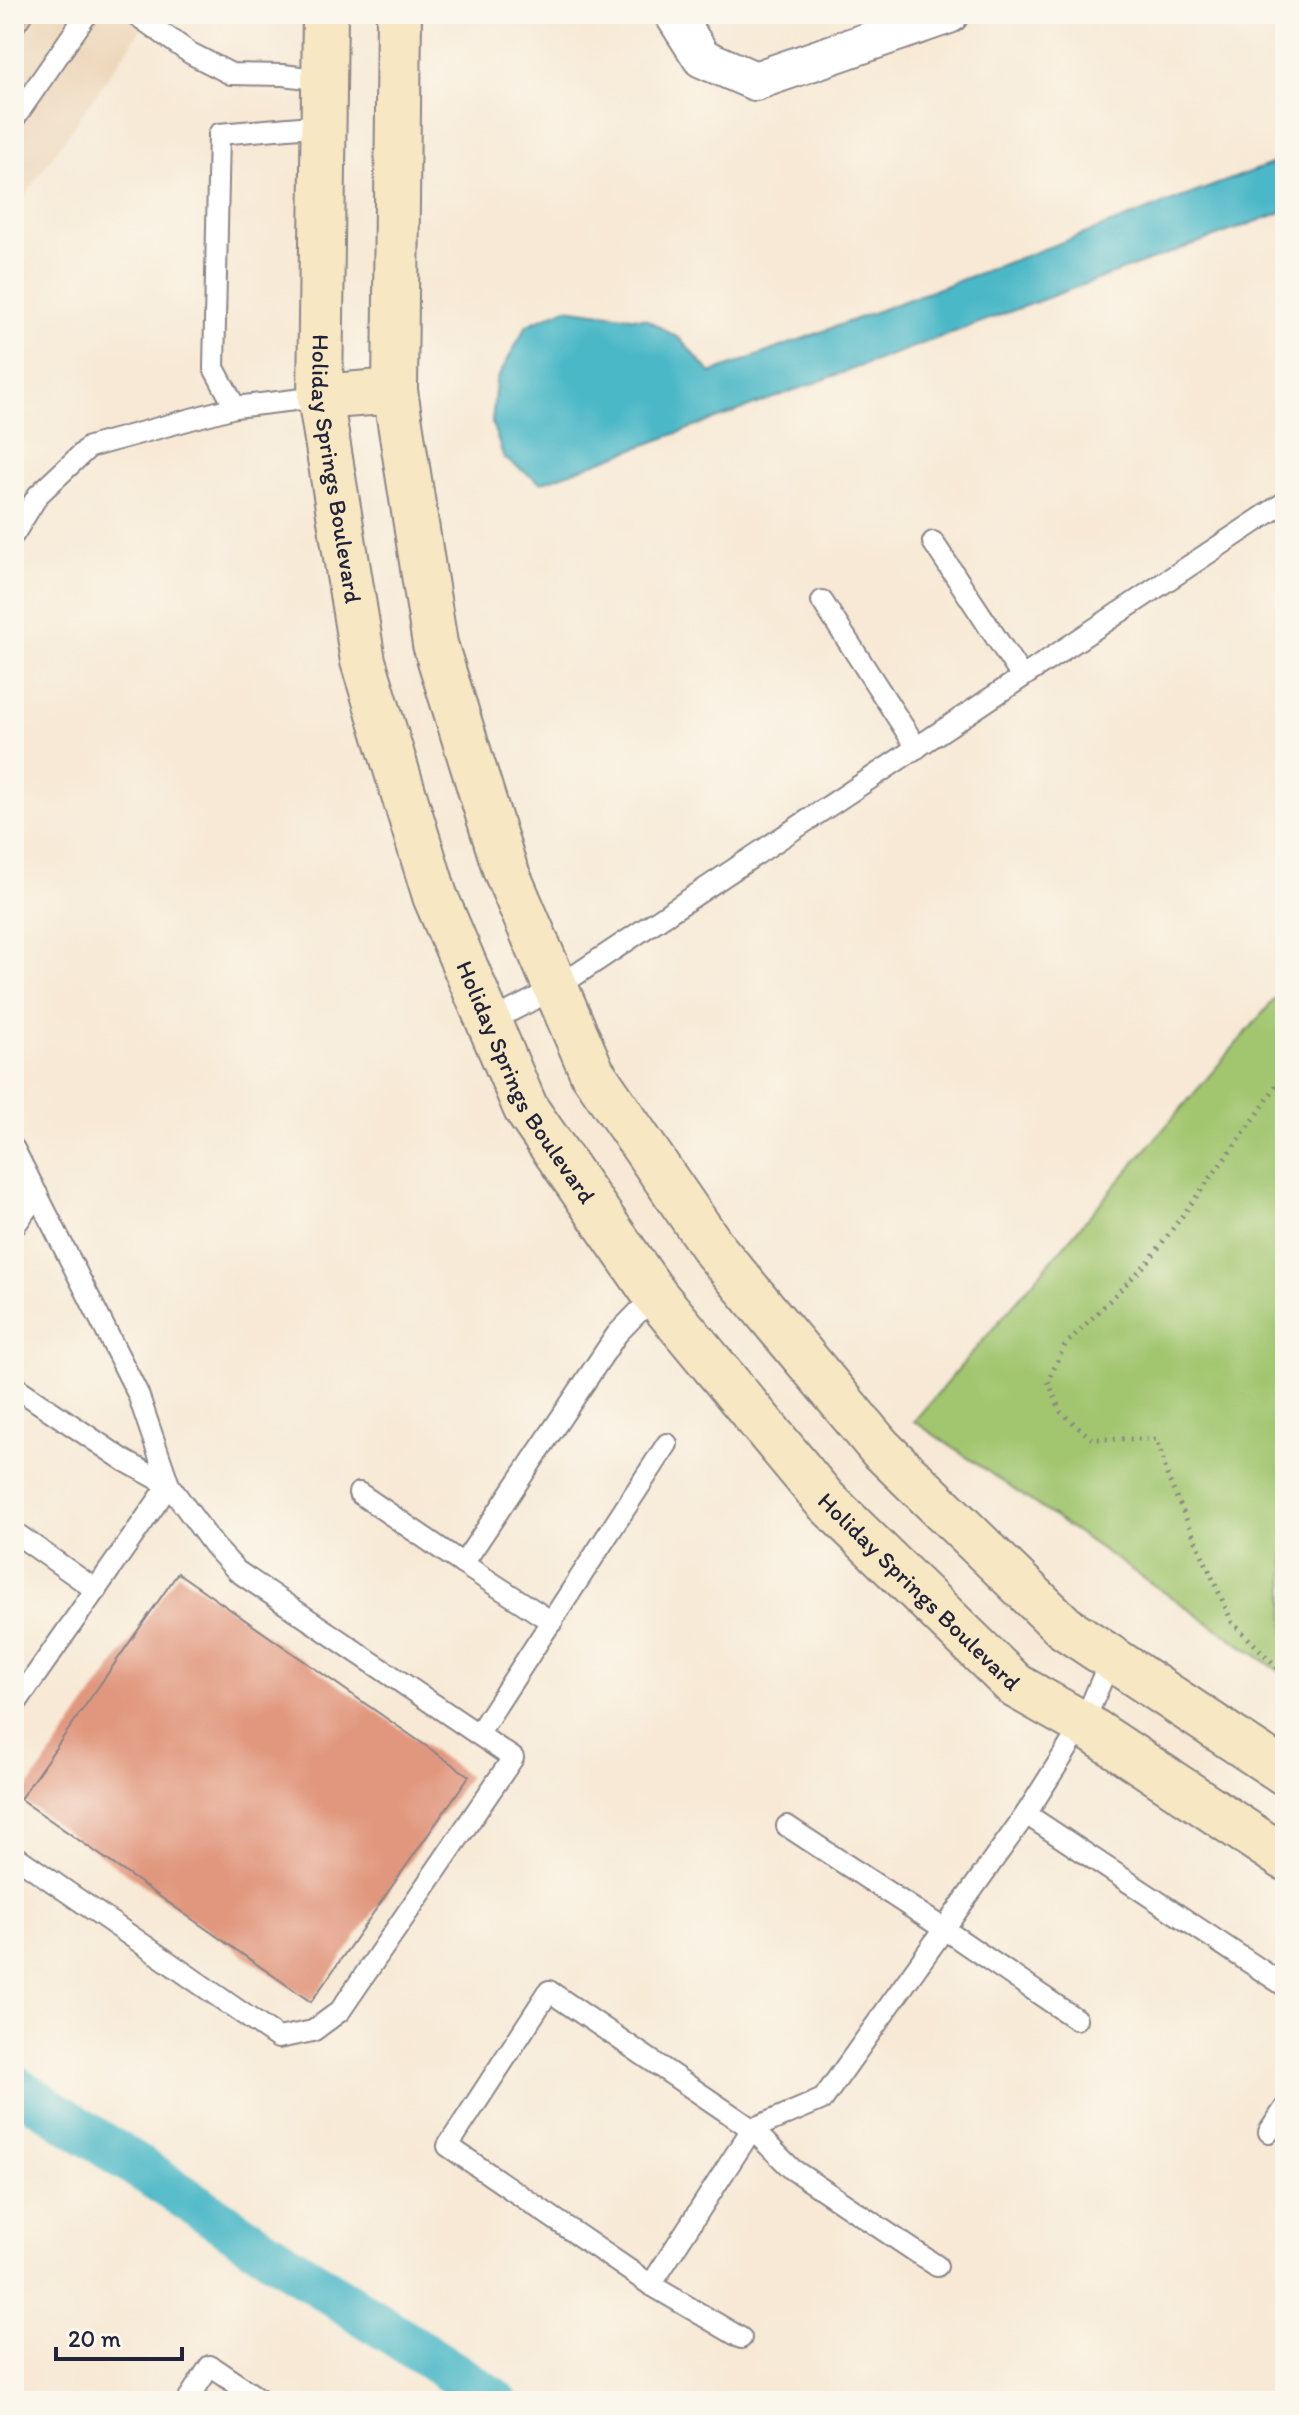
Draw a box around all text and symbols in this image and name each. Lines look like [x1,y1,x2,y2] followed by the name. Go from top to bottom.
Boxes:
[306,334,368,605] street label: Holiday Springs Boulevard
[450,956,602,1209] street label: Holiday Springs Boulevard
[812,1486,1027,1697] street label: Holiday Springs Boulevard
[56,2311,182,2361] scale bar
[68,2324,121,2353] text: 20 m

